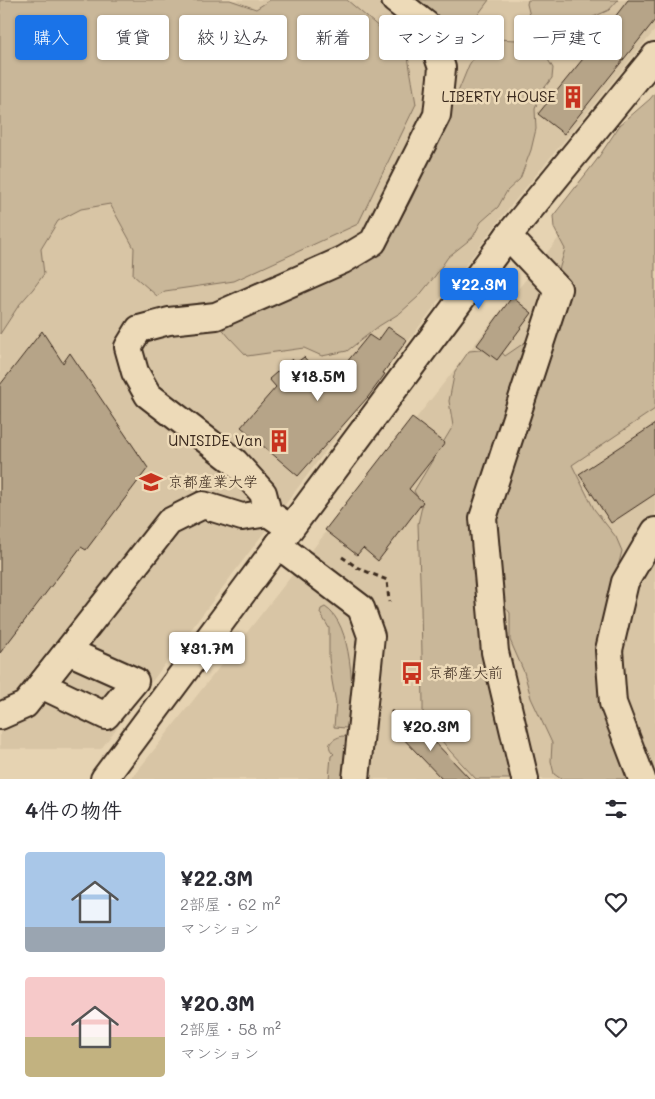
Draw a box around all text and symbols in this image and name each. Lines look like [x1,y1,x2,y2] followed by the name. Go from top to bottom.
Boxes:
[15,15,87,60] chip: 購入
[97,15,169,60] chip: 賃貸
[179,15,287,60] chip: 絞り込み
[297,15,369,60] chip: 新着
[379,15,504,60] chip: マンション
[514,15,622,60] chip: 一戸建て
[560,84,586,110] building icon: LIBERTY HOUSE
[441,86,556,106] place label: LIBERTY HOUSE
[438,268,520,310] pin: ¥22.3M
[451,273,507,294] text: ¥22.3M
[277,360,359,402] pin: ¥18.5M
[291,365,345,386] text: ¥18.5M
[266,428,292,454] building icon: UNISIDE Van
[168,430,262,450] place label: UNISIDE Van
[138,469,164,495] school or university icon: 京都産業大学
[168,471,258,491] place label: 京都産業大学
[166,632,248,674] pin: ¥31.7M
[180,637,234,658] text: ¥31.7M
[399,660,425,686] bus stop icon: 京都産大前
[428,662,503,682] place label: 京都産大前
[390,710,472,752] pin: ¥20.3M
[402,715,460,736] text: ¥20.3M
[602,795,630,823] icon: filters
[25,796,122,823] text: 4件の物件
[180,864,253,891] text: ¥22.3M
[65,872,125,932] icon: home
[602,888,630,916] icon: heart
[180,893,281,914] text: 2部屋 · 62 m²
[180,917,259,938] text: マンション
[180,989,255,1016] text: ¥20.3M
[65,997,125,1057] icon: home
[602,1013,630,1041] icon: heart
[180,1018,281,1039] text: 2部屋 · 58 m²
[180,1042,259,1063] text: マンション

